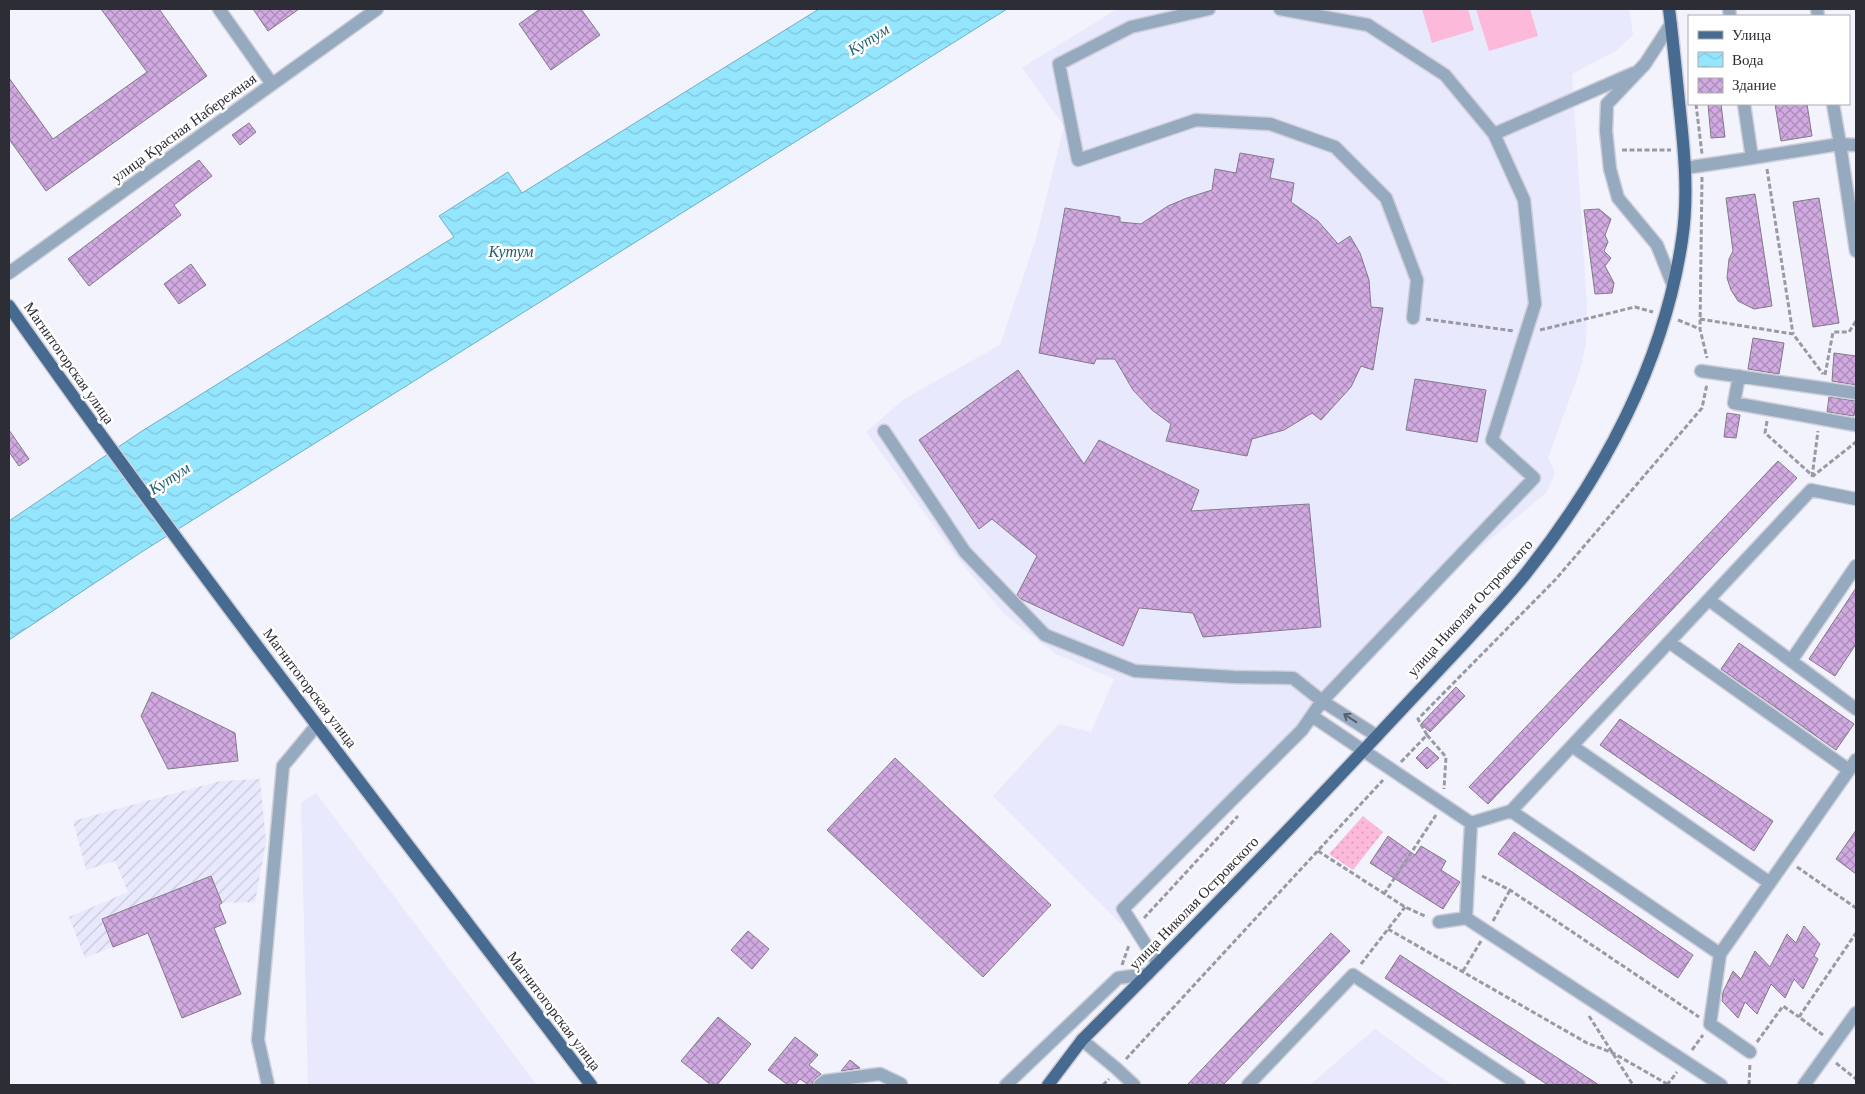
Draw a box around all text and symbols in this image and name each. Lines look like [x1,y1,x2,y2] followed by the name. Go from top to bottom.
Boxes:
[1688,15,1850,105] legend
[844,20,892,60] water label: Кутум
[1732,27,1771,43] text: Улица
[1732,52,1764,68] text: Вода
[109,70,259,186] street label: улица Красная Набережная
[1732,77,1776,93] text: Здание
[487,243,534,261] water label: Кутум
[21,299,117,427] street label: Магнитогорская улица
[145,459,193,499] water label: Кутум
[1404,536,1536,680] street label: улица Николая Островского
[260,625,360,751] street label: Магнитогорская улица
[1343,713,1357,723] one-way arrow
[1126,833,1262,973] street label: улица Николая Островского
[504,948,604,1074] street label: Магнитогорская улица

